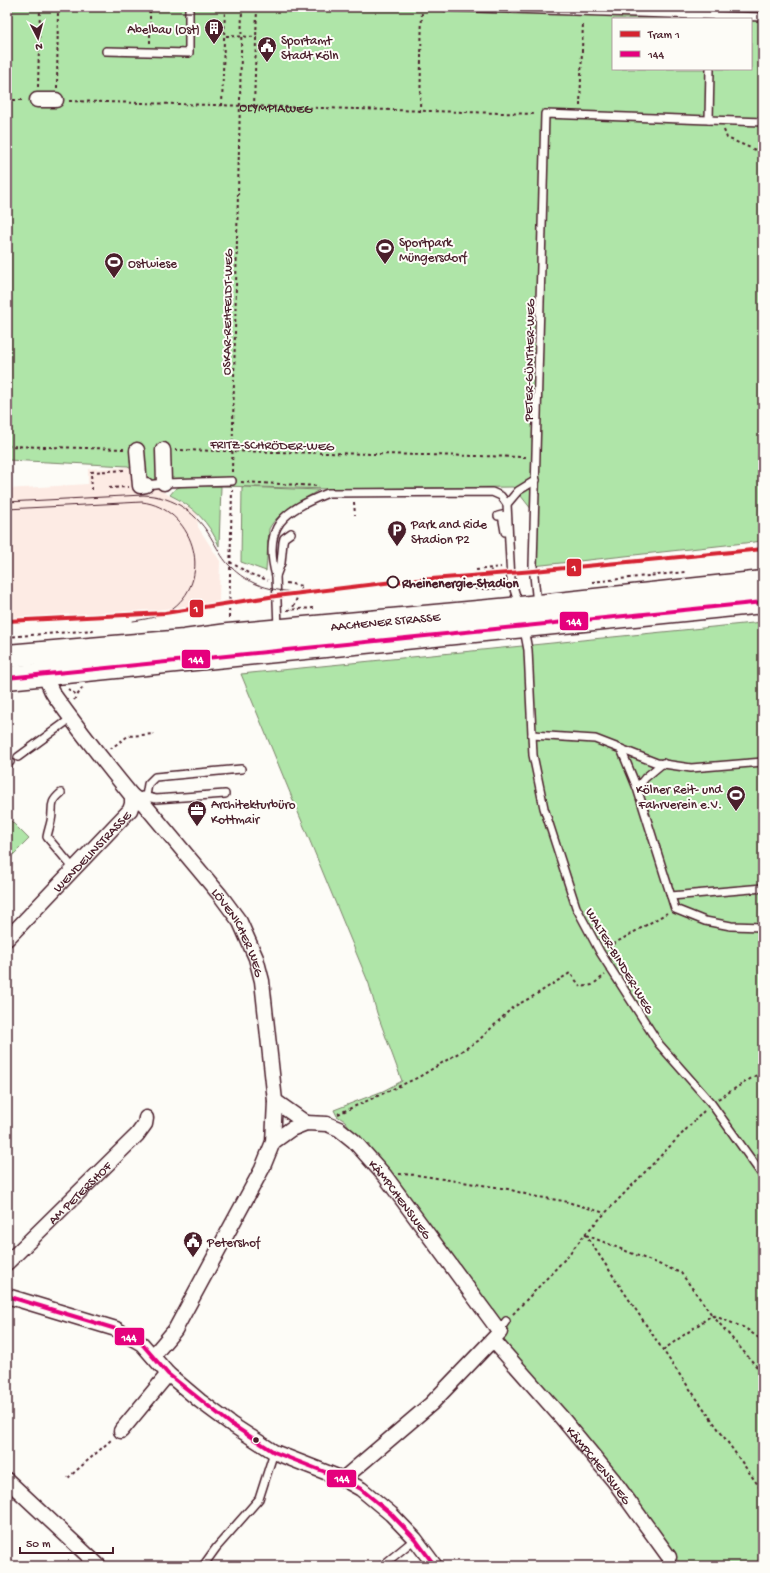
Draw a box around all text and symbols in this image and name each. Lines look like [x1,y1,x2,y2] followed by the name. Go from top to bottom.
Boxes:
[203,17,225,45] building icon: Abelbau (Ost)
[18,18,58,58] north arrow
[612,18,752,70] legend
[127,23,200,38] place label: Abelbau (Ost)
[647,29,680,43] text: Tram 1
[281,34,339,64] place label: Sportamt Stadt Köln
[256,35,278,63] public building icon: Sportamt Stadt Köln
[35,40,43,52] text: N
[647,49,665,63] text: 144
[239,101,313,118] street label: OLYMPIAWEG
[399,236,468,266] place label: Sportpark Müngersdorf
[374,237,396,265] sports icon: Sportpark Müngersdorf
[220,248,237,375] street label: OSKAR-REHFELDT-WEG
[103,251,125,279] sports icon: Ostwiese
[128,257,177,272] place label: Ostwiese
[522,298,539,422] street label: PETER-GÜNTHER-WEG
[209,438,335,455] street label: FRITZ-SCHRÖDER-WEG
[410,518,487,548] place label: Park and Ride Stadion P2
[386,519,408,547] parking icon: Park and Ride Stadion P2
[566,558,582,577] line badge: 1
[571,563,576,575] text: 1
[386,575,400,589] marker: Rheinenergie-Stadion
[401,577,519,592] place label: Rheinenergie-Stadion
[189,599,204,618] line badge: 1
[193,604,198,616] text: 1
[330,610,442,635] street label: AACHENER STRASSE
[559,611,589,631] line badge: 144
[566,617,582,629] text: 144
[181,649,211,669] line badge: 144
[188,655,204,667] text: 144
[636,783,723,813] place label: Kölner Reit- und Fahrverein e.V.
[725,784,747,812] sports icon: Kölner Reit- und Fahrverein e.V.
[211,798,296,828] place label: Architekturbüro Kottmair
[186,799,208,827] office icon: Architekturbüro Kottmair
[51,808,136,896] street label: WENDELINSTRASSE
[207,886,266,979] street label: LÖVENICHER WEG
[581,906,657,1017] street label: WALTER-BINDER-WEG
[364,1158,434,1243] street label: KÄMPCHENSWEG
[46,1159,116,1228] street label: AM PETERSHOF
[182,1230,204,1258] public building icon: Petershof
[206,1236,261,1251] place label: Petershof
[114,1327,145,1346] line badge: 144
[121,1333,137,1345] text: 144
[562,1424,634,1509] street label: KÄMPCHENSWEG
[251,1435,261,1445] unlabelled marker
[326,1469,357,1488] line badge: 144
[334,1474,350,1486] text: 144
[20,1529,113,1555] scale bar
[26,1538,51,1552] text: 50 m

